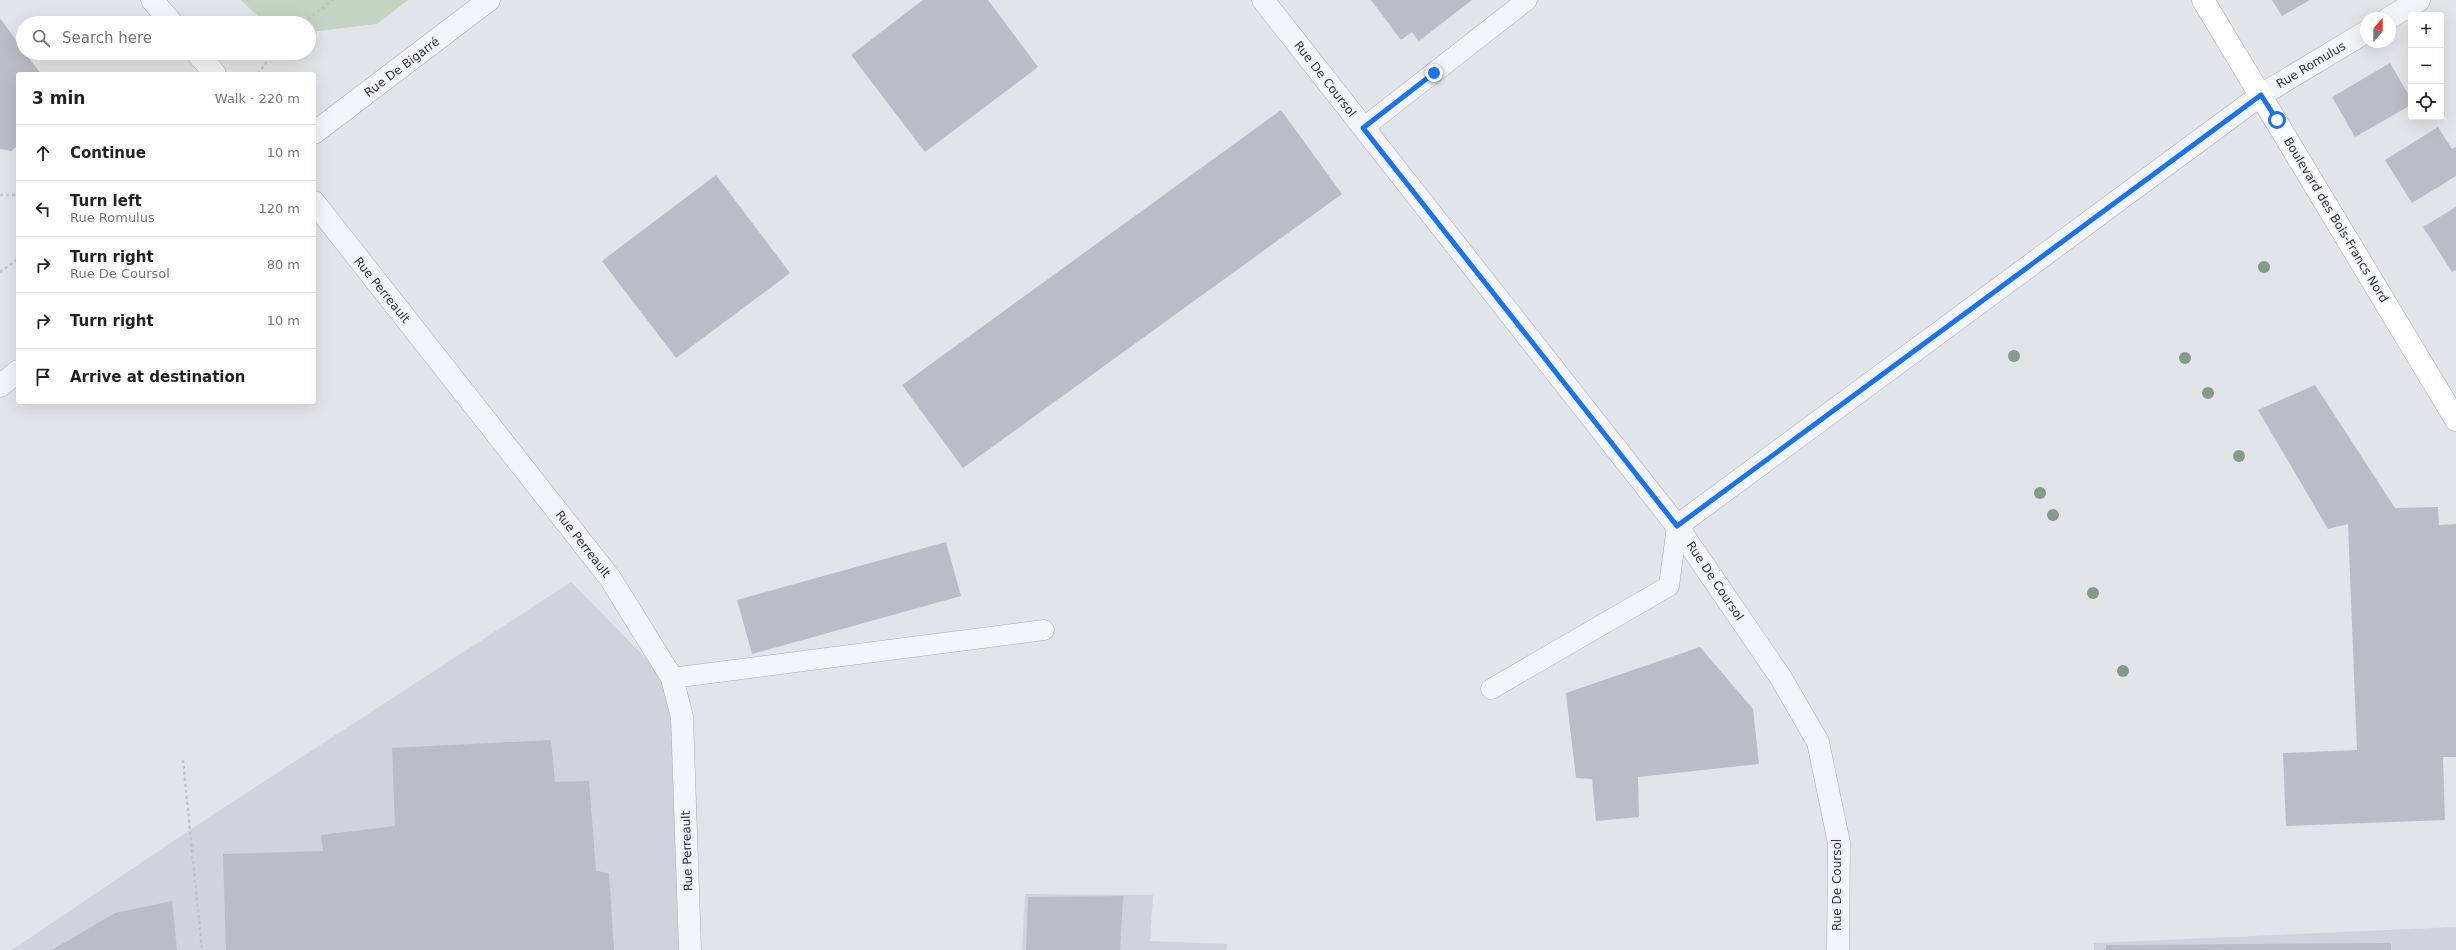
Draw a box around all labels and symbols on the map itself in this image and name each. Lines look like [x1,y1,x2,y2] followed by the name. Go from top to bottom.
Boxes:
[2360,12,2396,48] north arrow
[362,34,442,100] street label: Rue De Bigarré
[1291,38,1359,120] street label: Rue De Coursol
[2274,39,2348,91] street label: Rue Romulus
[1425,64,1443,82] route end
[2268,111,2286,129] route start
[2281,135,2391,305] street label: Boulevard des Bois-Francs Nord
[351,254,413,326] street label: Rue Perreault
[553,508,613,580] street label: Rue Perreault
[1683,539,1747,623] street label: Rue De Coursol
[679,810,695,892] street label: Rue Perreault
[1830,839,1844,931] street label: Rue De Coursol

